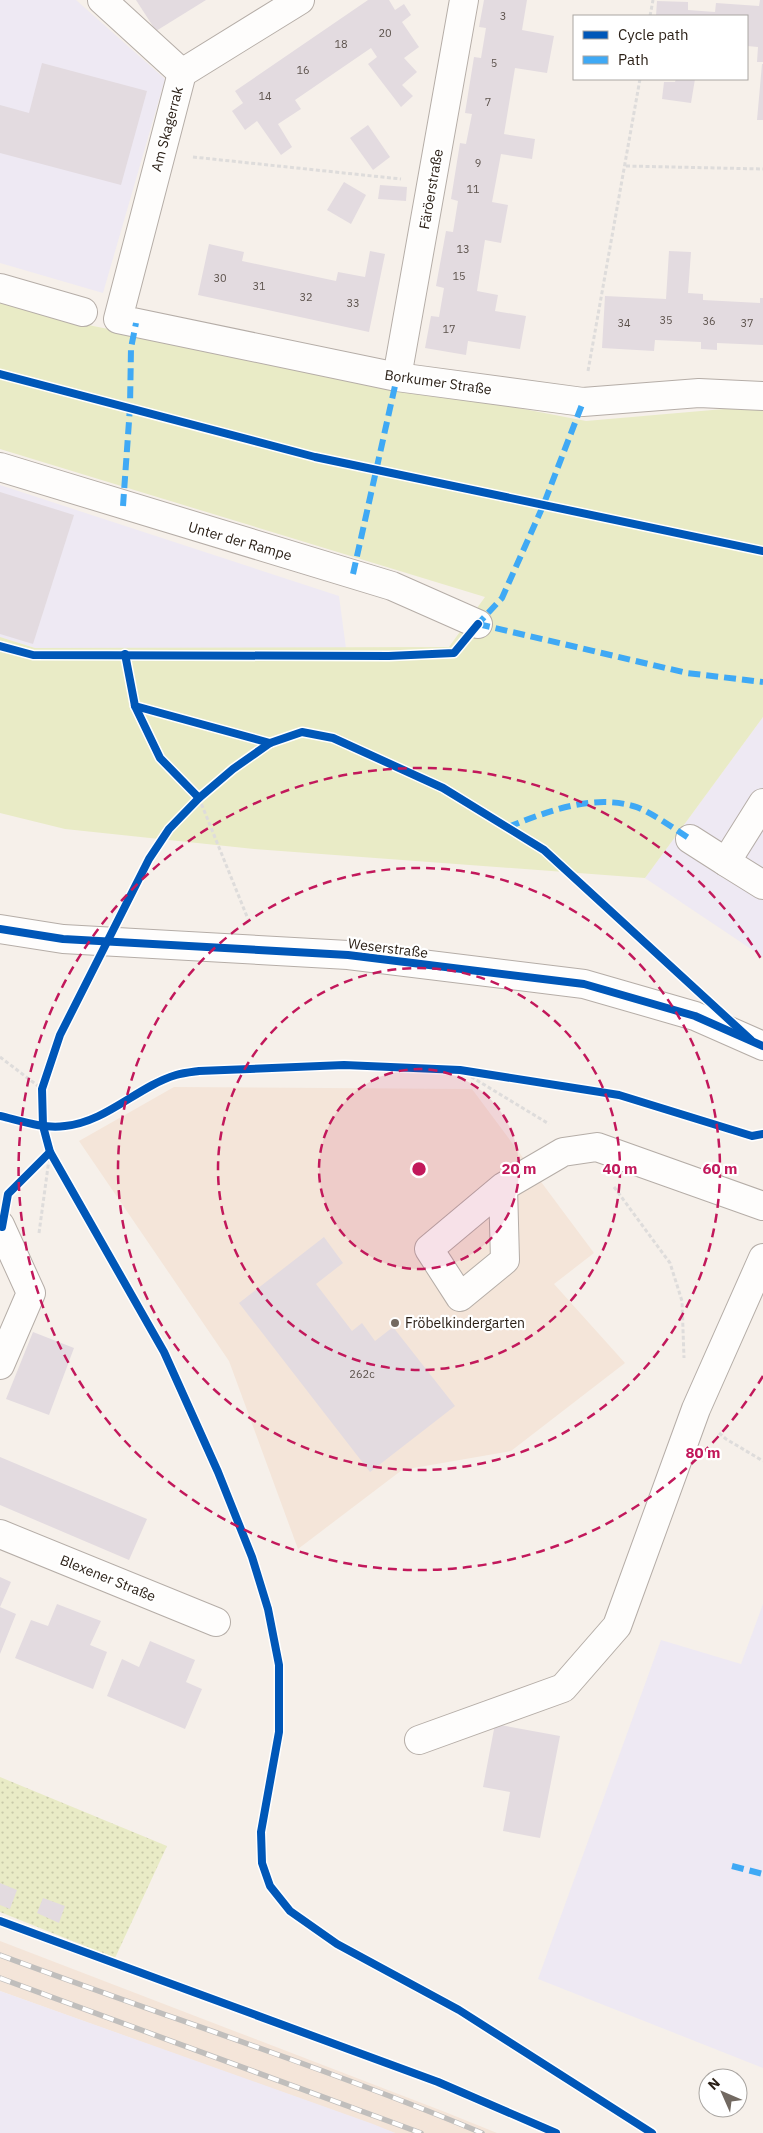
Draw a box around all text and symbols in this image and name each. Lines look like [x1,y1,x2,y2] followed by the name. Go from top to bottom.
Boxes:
[500,9,506,23] house number: 3
[573,15,748,80] legend
[618,25,689,44] text: Cycle path
[378,26,392,40] house number: 20
[334,37,348,51] house number: 18
[618,50,649,69] text: Path
[491,56,497,70] house number: 5
[296,63,310,77] house number: 16
[147,84,187,174] street label: Am Skagerrak
[258,89,272,103] house number: 14
[485,95,491,109] house number: 7
[415,147,447,231] street label: Färöerstraße
[475,156,481,170] house number: 9
[466,182,480,196] house number: 11
[456,242,470,256] house number: 13
[452,269,466,283] house number: 15
[213,271,227,285] house number: 30
[252,279,266,293] house number: 31
[299,290,313,304] house number: 32
[346,296,360,310] house number: 33
[659,313,673,327] house number: 35
[702,314,716,328] house number: 36
[617,316,631,330] house number: 34
[740,316,754,330] house number: 37
[442,322,456,336] house number: 17
[383,366,493,398] street label: Borkumer Straße
[186,518,294,564] street label: Unter der Rampe
[347,934,429,962] street label: Weserstraße
[502,1159,536,1178] text: 20 m
[603,1159,637,1178] text: 40 m
[703,1159,737,1178] text: 60 m
[410,1160,428,1178] centre of rings
[405,1314,525,1332] place label: Fröbelkindergarten
[389,1317,401,1329] marker: Fröbelkindergarten
[349,1367,375,1381] house number: 262c
[686,1443,720,1462] text: 80 m
[58,1551,159,1605] street label: Blexener Straße
[698,2068,748,2118] north arrow
[704,2074,724,2094] text: N

